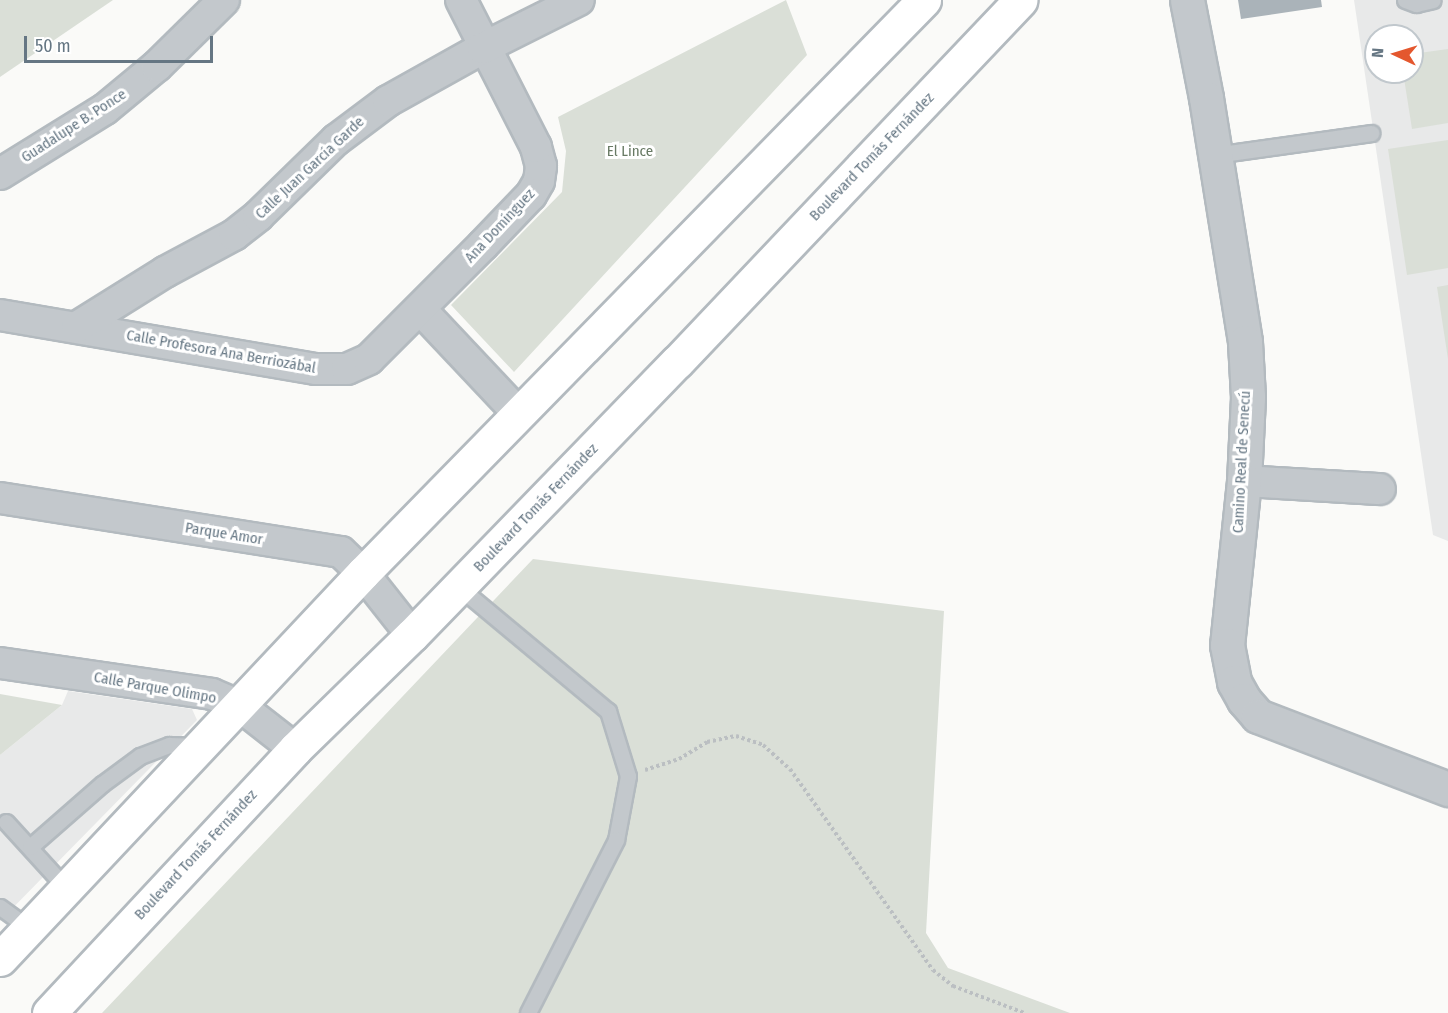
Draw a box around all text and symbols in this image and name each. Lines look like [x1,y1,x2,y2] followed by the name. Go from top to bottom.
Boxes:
[27,24,216,62] scale bar
[1364,24,1424,84] north arrow
[35,35,71,57] text: 50 m
[1368,47,1387,58] text: N
[18,85,130,167] street label: Guadalupe B. Ponce
[806,89,938,225] street label: Boulevard Tomás Fernández
[252,113,368,223] street label: Calle Juan García Garde
[607,143,653,161] park label: El Lince
[461,185,539,267] street label: Ana Domínguez
[125,326,317,378] street label: Calle Profesora Ana Berriozábal
[1229,390,1255,534] street label: Camino Real de Senecú
[470,440,602,576] street label: Boulevard Tomás Fernández
[184,519,264,549] street label: Parque Amor
[92,668,218,708] street label: Calle Parque Olimpo
[131,786,261,924] street label: Boulevard Tomás Fernández

